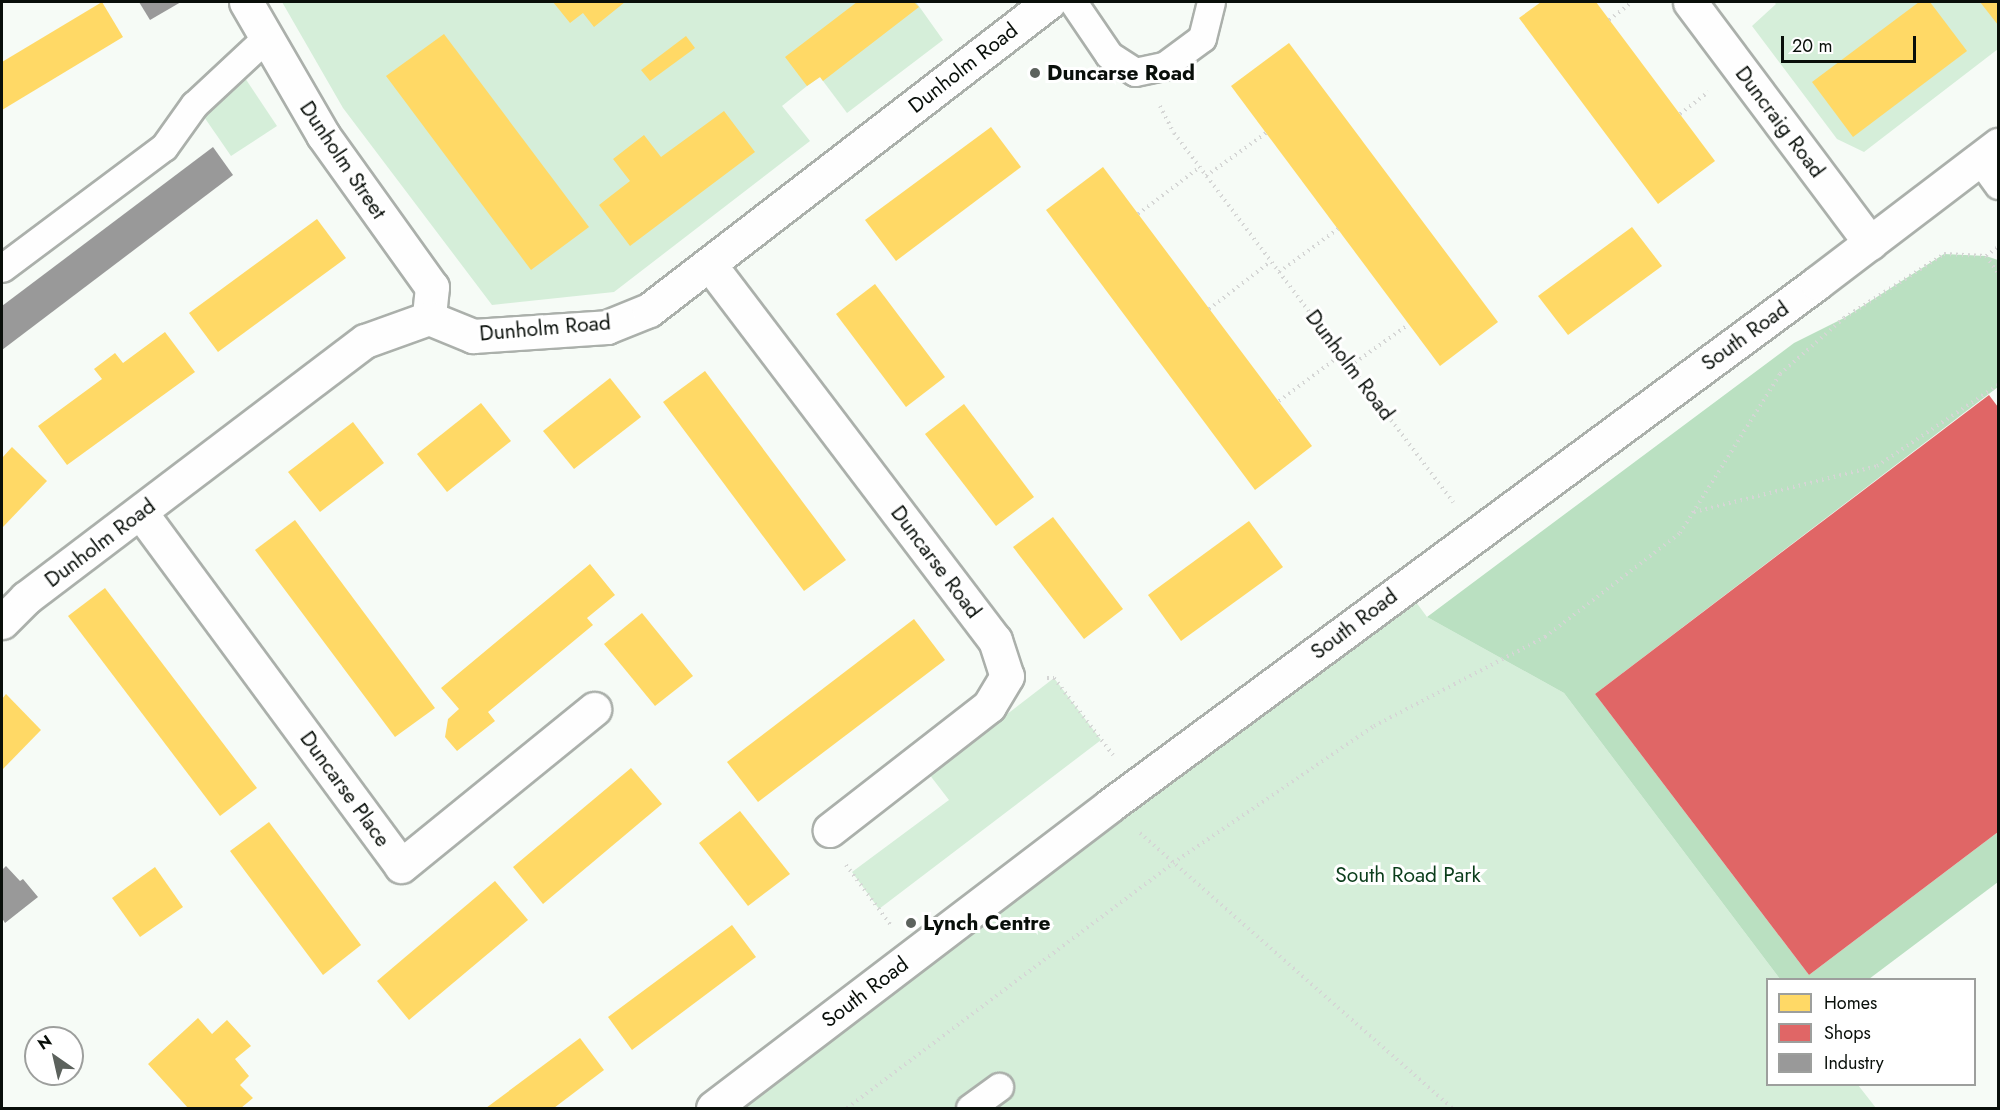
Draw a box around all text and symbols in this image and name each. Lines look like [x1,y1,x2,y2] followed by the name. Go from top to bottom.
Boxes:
[903,18,1023,118] street label: Dunholm Road
[1784,24,1919,62] scale bar
[1792,33,1832,59] text: 20 m
[1047,60,1195,86] place label: Duncarse Road
[1730,61,1830,183] street label: Duncraig Road
[1028,66,1042,80] marker: Duncarse Road
[294,96,392,224] street label: Dunholm Street
[1696,296,1794,376] street label: South Road
[1300,305,1400,425] street label: Dunholm Road
[478,310,612,346] street label: Dunholm Road
[40,493,160,593] street label: Dunholm Road
[885,501,987,623] street label: Duncarse Road
[1306,583,1402,665] street label: South Road
[295,726,395,852] street label: Duncarse Place
[1335,862,1481,888] park label: South Road Park
[923,910,1051,936] place label: Lynch Centre
[904,916,918,930] marker: Lynch Centre
[817,951,913,1033] street label: South Road
[1766,978,1976,1086] legend
[1824,990,1877,1016] text: Homes
[1824,1020,1871,1046] text: Shops
[24,1026,84,1086] north arrow
[33,1029,56,1055] text: N
[1824,1050,1884,1076] text: Industry

